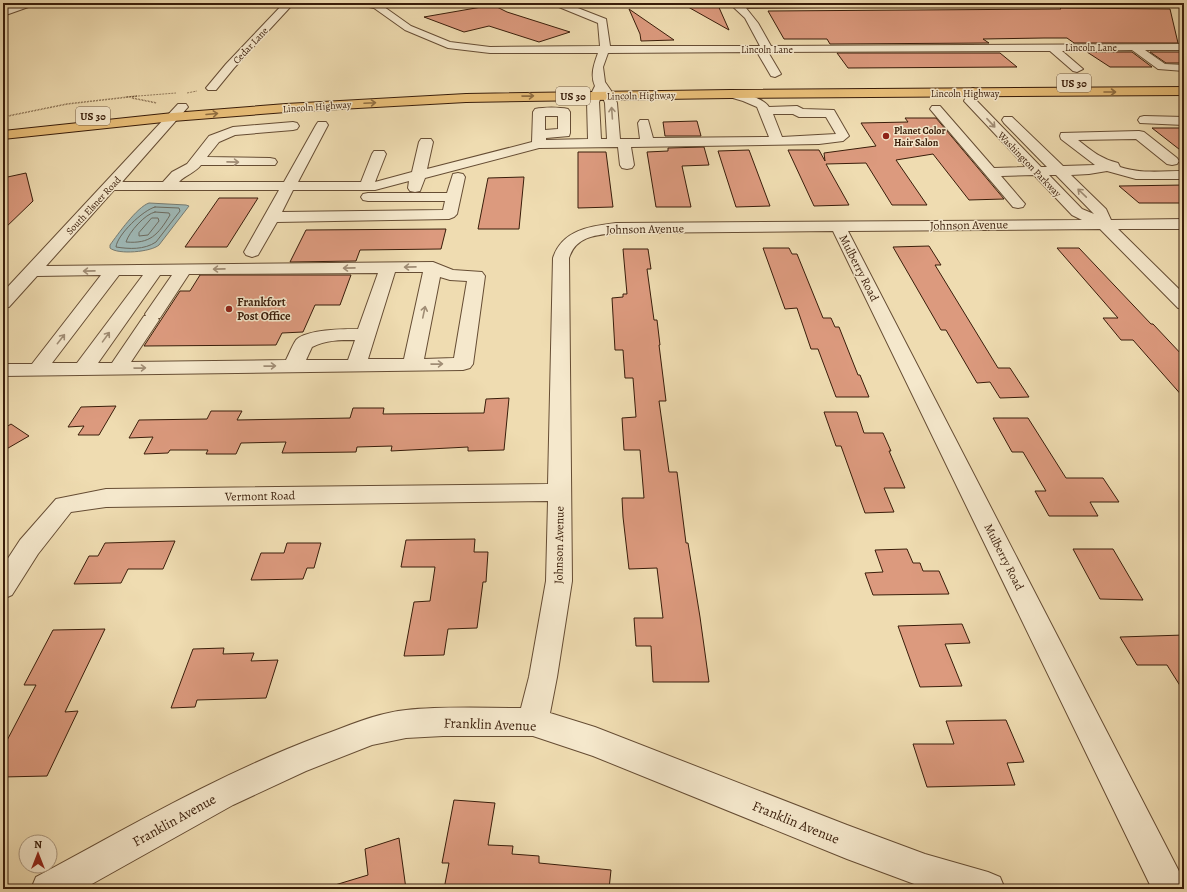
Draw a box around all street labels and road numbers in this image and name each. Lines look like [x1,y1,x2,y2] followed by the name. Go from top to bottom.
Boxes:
[230,24,271,67] street label: Cedar Lane
[1065,41,1118,54] street label: Lincoln Lane
[741,43,794,56] street label: Lincoln Lane
[1057,74,1091,92] road number: US 30
[556,87,590,105] road number: US 30
[931,87,1000,100] street label: Lincoln Highway
[607,88,676,103] street label: Lincoln Highway
[282,98,352,115] street label: Lincoln Highway
[76,107,110,125] road number: US 30
[994,128,1065,200] street label: Washington Parkway
[63,173,124,237] street label: South Elsner Road
[930,216,1008,234] street label: Johnson Avenue
[606,220,684,238] street label: Johnson Avenue
[835,232,883,305] street label: Mulberry Road
[224,487,296,505] street label: Vermont Road
[550,506,568,584] street label: Johnson Avenue
[980,521,1028,594] street label: Mulberry Road
[443,713,537,736] street label: Franklin Avenue
[129,790,219,851] street label: Franklin Avenue
[749,796,842,849] street label: Franklin Avenue

